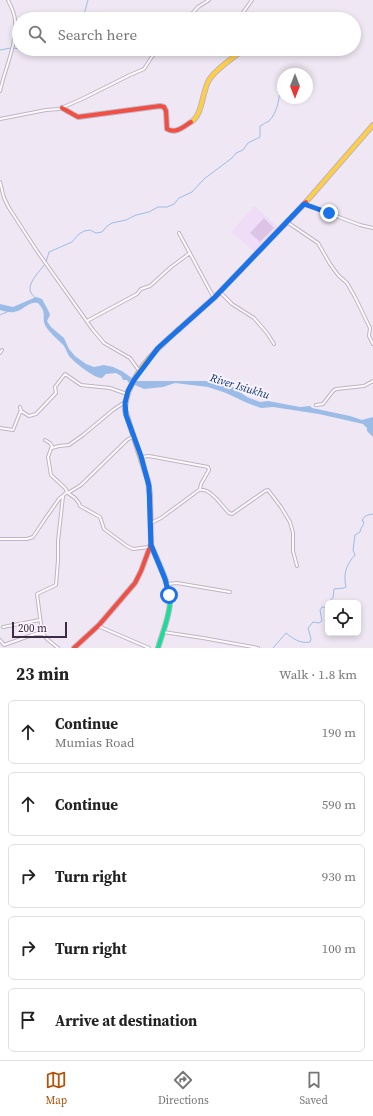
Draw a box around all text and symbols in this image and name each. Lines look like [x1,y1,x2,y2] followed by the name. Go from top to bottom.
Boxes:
[12,12,361,56] search box
[26,23,48,45] icon: search
[58,24,137,45] text: Search here
[277,68,313,104] north arrow
[320,204,338,222] route end
[207,370,272,403] water label: River Isiukhu
[160,586,178,604] route start
[325,600,361,636] map controls
[325,600,361,636] button: locate
[12,620,67,639] scale bar
[18,621,47,636] text: 200 m
[16,662,69,686] text: 23 min
[279,666,357,683] text: Walk · 1.8 km
[55,713,118,734] text: Continue
[17,721,39,743] icon: ahead
[322,724,356,741] text: 190 m
[55,734,134,751] text: Mumias Road
[17,793,39,815] icon: ahead
[55,794,118,815] text: Continue
[322,796,356,813] text: 590 m
[17,865,39,887] icon: right
[55,866,127,887] text: Turn right
[322,868,356,885] text: 930 m
[17,937,39,959] icon: right
[55,938,127,959] text: Turn right
[322,940,356,957] text: 100 m
[17,1009,39,1031] icon: arrive
[55,1010,197,1031] text: Arrive at destination
[45,1069,67,1108] tab: Map
[158,1069,209,1108] tab: Directions
[299,1069,328,1108] tab: Saved

